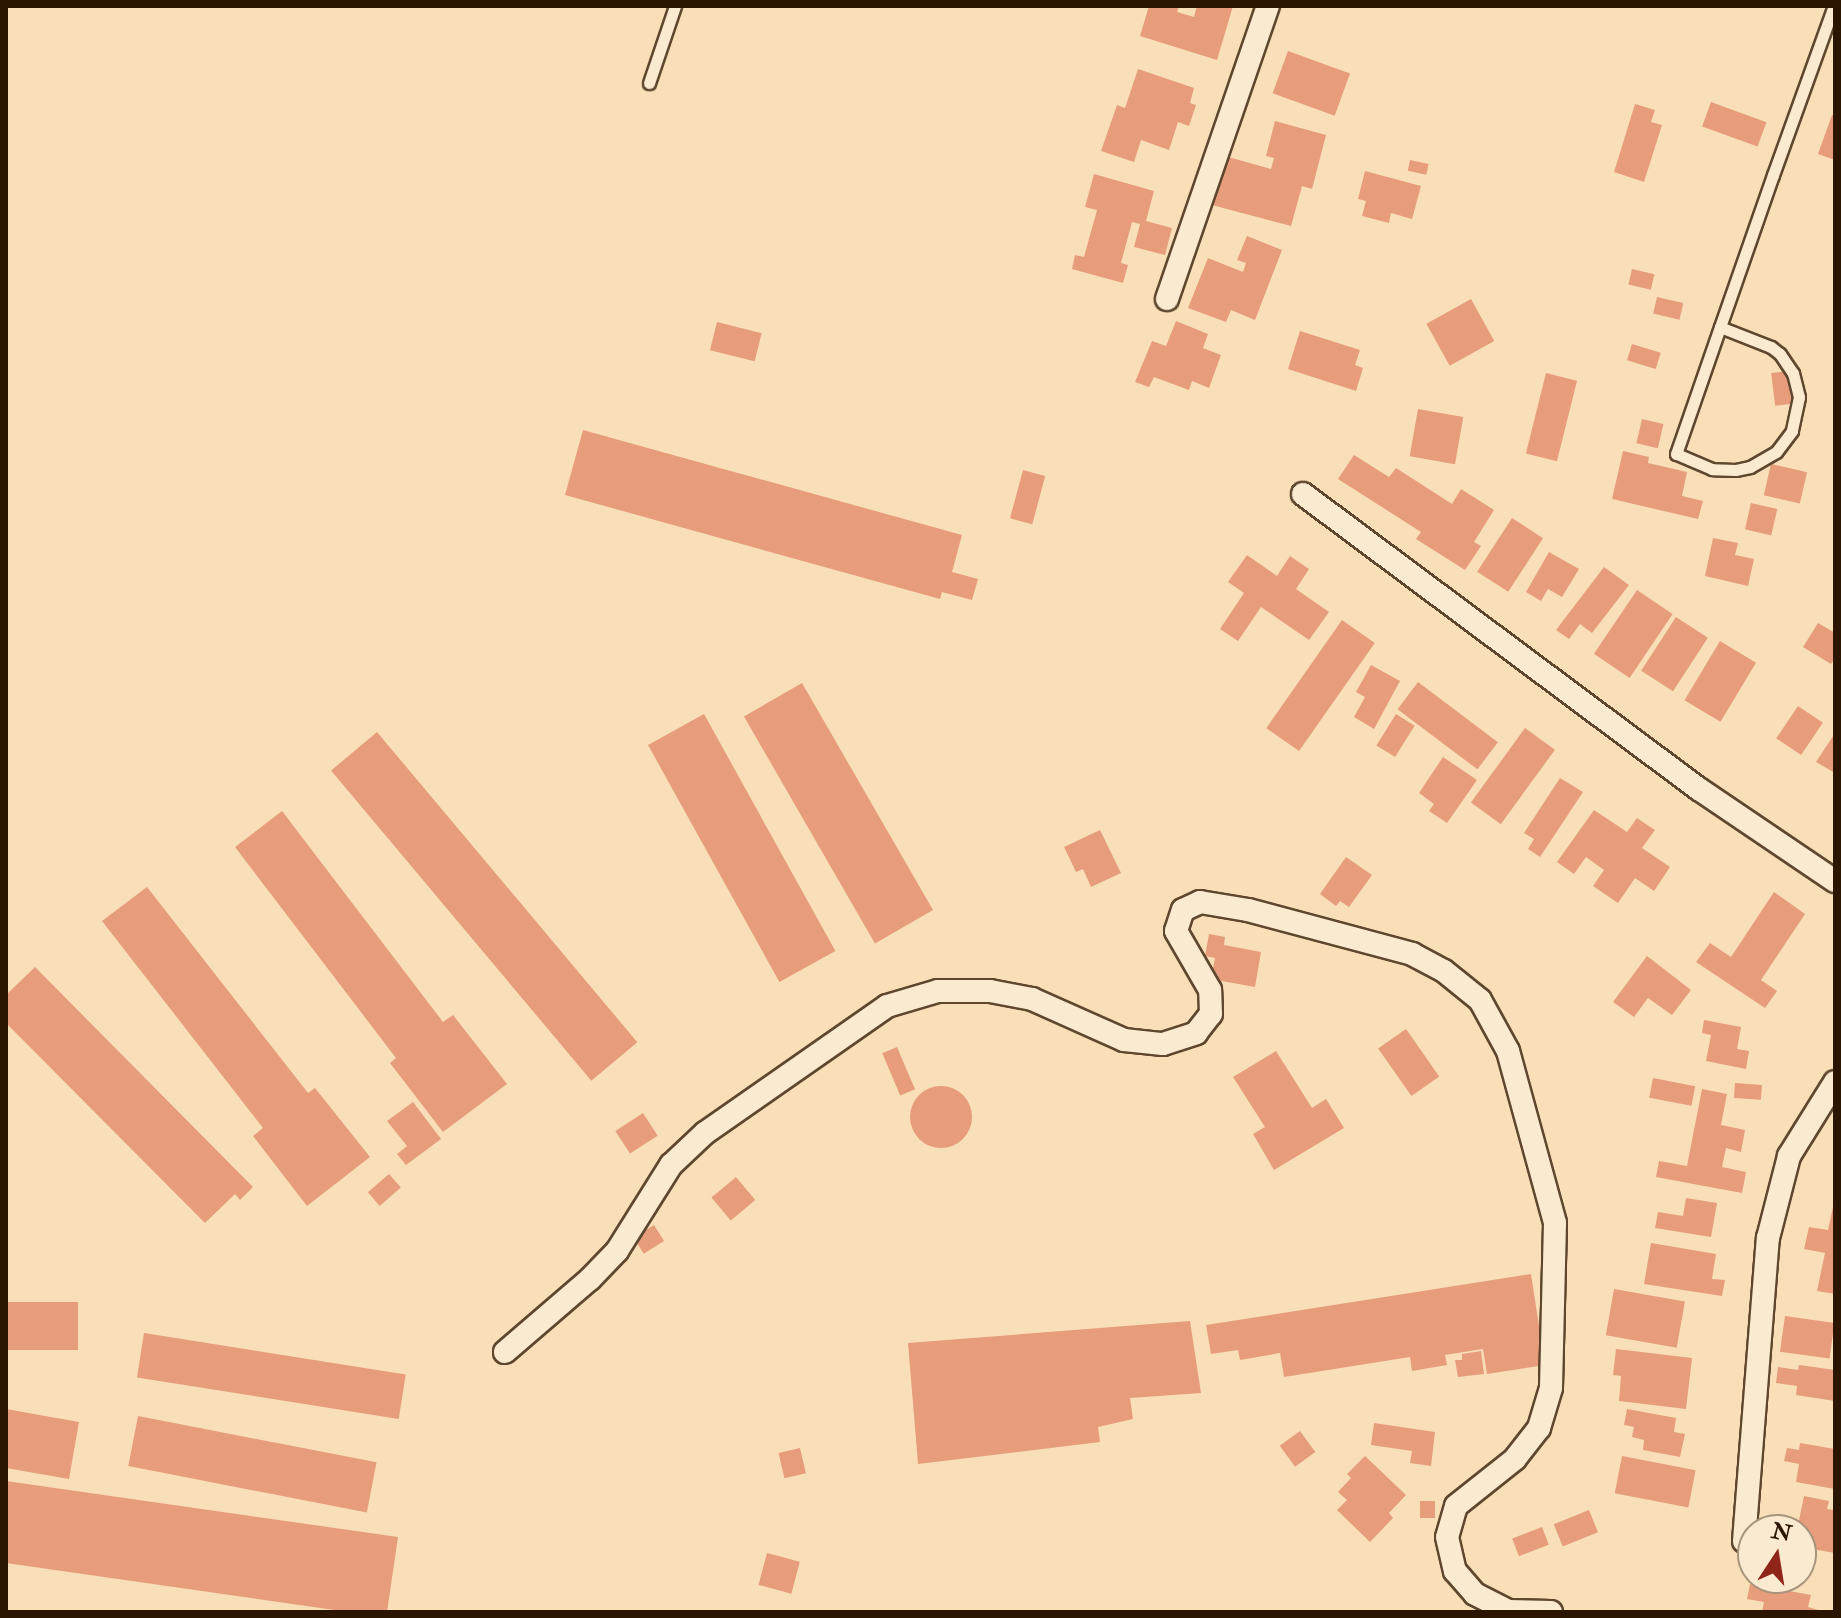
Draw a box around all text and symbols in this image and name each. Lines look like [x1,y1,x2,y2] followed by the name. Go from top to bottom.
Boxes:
[1737,1514,1817,1594] north arrow
[1769,1517,1794,1548] text: N

